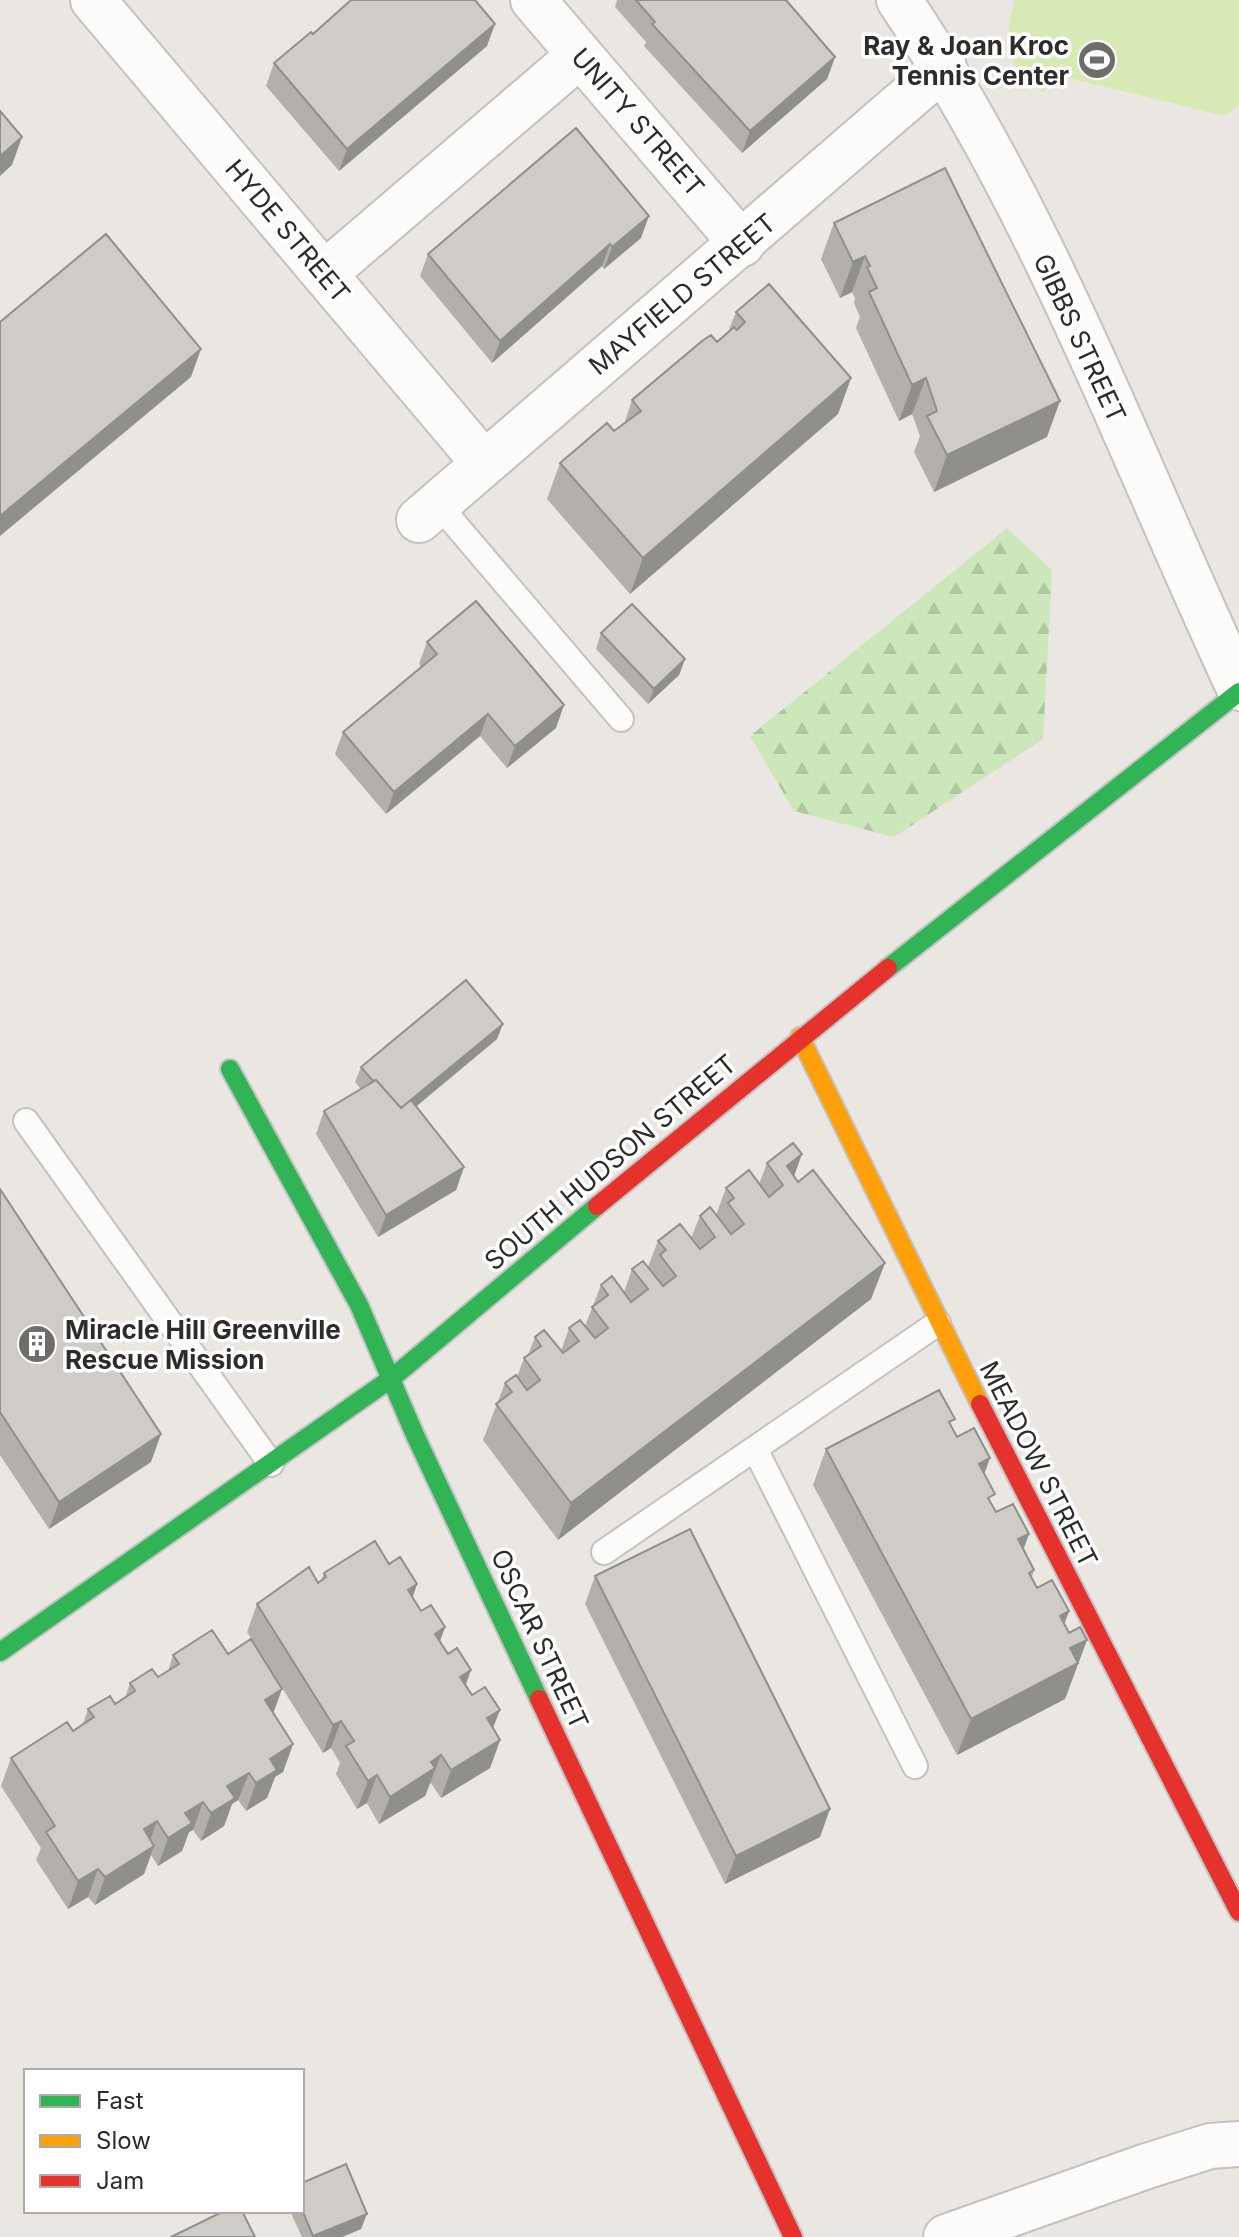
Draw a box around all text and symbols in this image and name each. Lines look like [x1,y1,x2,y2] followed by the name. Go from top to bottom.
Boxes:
[863,30,1069,91] place label: Ray & Joan Kroc Tennis Center
[1076,39,1118,81] sports icon: Ray & Joan Kroc Tennis Center
[565,41,711,203] street label: UNITY STREET
[219,153,357,309] street label: HYDE STREET
[582,207,782,381] street label: MAYFIELD STREET
[1027,249,1133,427] street label: GIBBS STREET
[478,1048,742,1276] street label: SOUTH HUDSON STREET
[65,1314,341,1375] place label: Miracle Hill Greenville Rescue Mission
[16,1323,58,1365] building icon: Miracle Hill Greenville Rescue Mission
[974,1356,1104,1572] street label: MEADOW STREET
[485,1544,595,1734] street label: OSCAR STREET
[24,2069,304,2213] legend
[96,2086,144,2115] text: Fast
[96,2126,151,2155] text: Slow
[96,2166,144,2195] text: Jam

